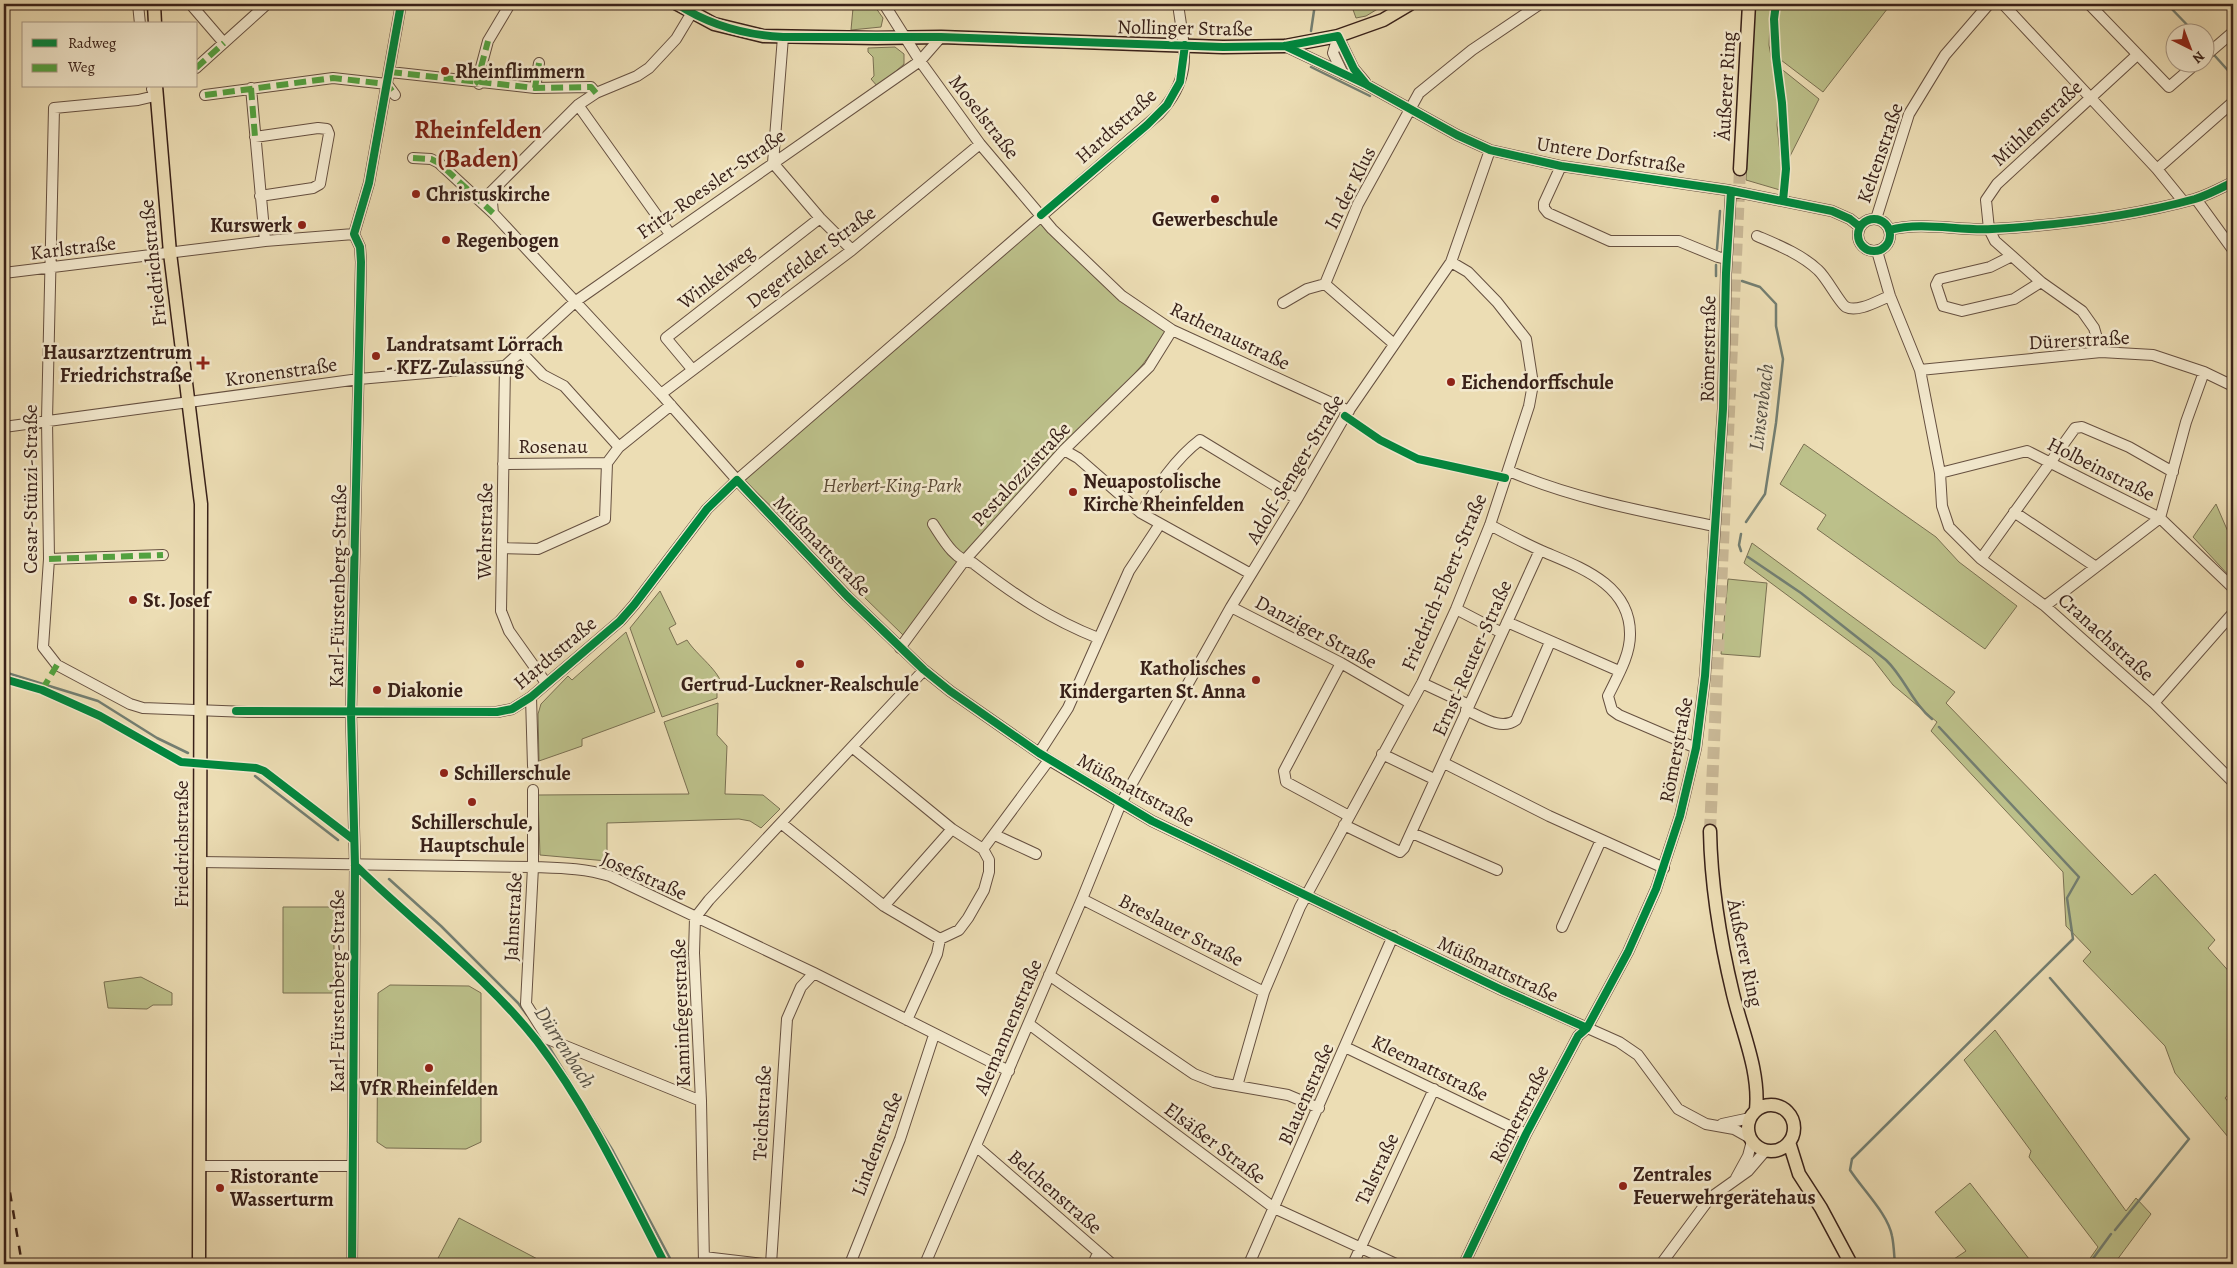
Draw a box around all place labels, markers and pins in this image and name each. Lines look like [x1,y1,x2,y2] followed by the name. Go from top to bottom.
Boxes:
[455,58,585,85] place label: Rheinflimmern
[439,65,451,77] marker: Rheinflimmern
[426,181,550,208] place label: Christuskirche
[410,188,422,200] marker: Christuskirche
[1209,193,1221,205] marker: Gewerbeschule
[1152,206,1278,233] place label: Gewerbeschule
[210,212,293,239] place label: Kurswerk
[296,219,308,231] marker: Kurswerk
[456,227,559,254] place label: Regenbogen
[440,234,452,246] marker: Regenbogen
[386,331,563,381] place label: Landratsamt Lörrach - KFZ-Zulassung
[43,339,192,389] place label: Hausarztzentrum Friedrichstraße
[370,350,382,362] marker: Landratsamt Lörrach - KFZ-Zulassung
[196,356,210,370] marker: Hausarztzentrum Friedrichstraße
[1461,369,1614,396] place label: Eichendorffschule
[1445,376,1457,388] marker: Eichendorffschule
[1083,468,1244,518] place label: Neuapostolische Kirche Rheinfelden
[1067,486,1079,498] marker: Neuapostolische Kirche Rheinfelden
[143,587,213,614] place label: St. Josef
[127,594,139,606] marker: St. Josef
[1059,655,1246,705] place label: Katholisches Kindergarten St. Anna
[794,658,806,670] marker: Gertrud-Luckner-Realschule
[681,671,919,698] place label: Gertrud-Luckner-Realschule
[1250,674,1262,686] marker: Katholisches Kindergarten St. Anna
[387,677,463,704] place label: Diakonie
[371,684,383,696] marker: Diakonie
[454,760,571,787] place label: Schillerschule
[438,767,450,779] marker: Schillerschule
[466,796,478,808] marker: Schillerschule, Hauptschule
[411,809,533,859] place label: Schillerschule, Hauptschule
[423,1062,435,1074] marker: VfR Rheinfelden
[359,1075,498,1102] place label: VfR Rheinfelden
[1633,1161,1816,1211] place label: Zentrales Feuerwehrgerätehaus
[229,1163,334,1213] place label: Ristorante Wasserturm
[1617,1180,1629,1192] marker: Zentrales Feuerwehrgerätehaus
[214,1182,226,1194] marker: Ristorante Wasserturm

